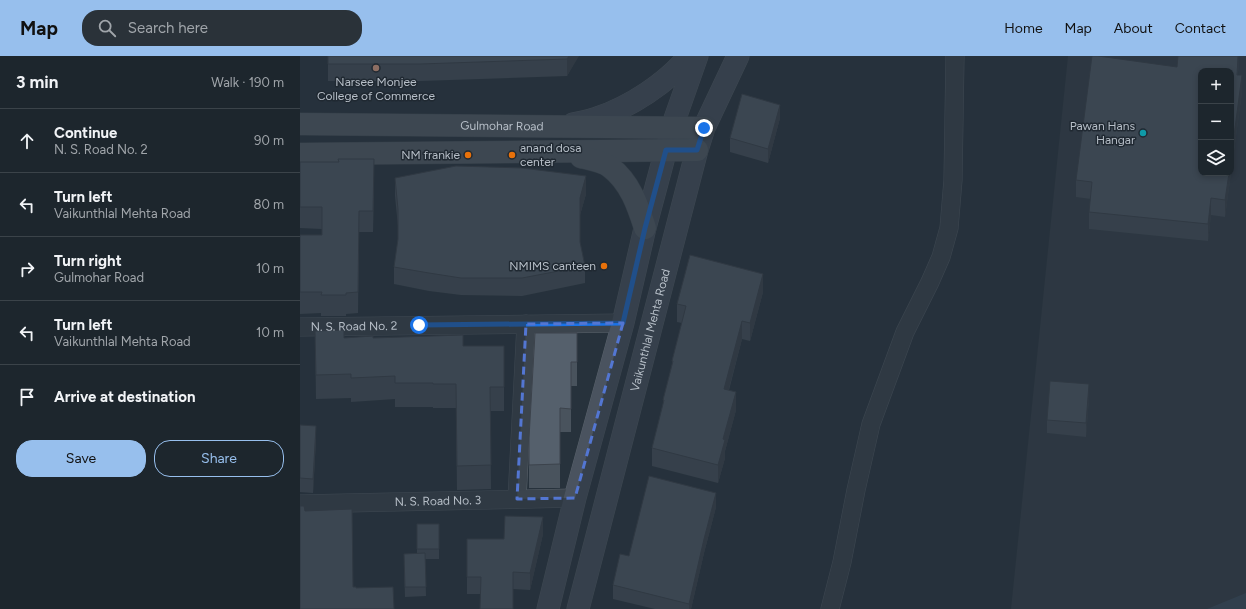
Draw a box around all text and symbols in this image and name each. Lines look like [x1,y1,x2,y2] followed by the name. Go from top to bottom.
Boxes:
[82,10,362,46] search box
[20,17,58,40] text: Map
[96,17,118,39] icon: search
[128,19,208,37] text: Search here
[1004,20,1043,37] text: Home
[1065,20,1092,37] text: Map
[1114,20,1153,37] text: About
[1175,20,1226,37] text: Contact
[371,63,381,73] marker: Narsee Monjee College of Commerce
[1198,68,1234,176] map controls
[1198,68,1234,104] button: +
[16,72,58,92] text: 3 min
[211,75,284,90] text: Walk · 190 m
[317,75,435,103] place label: Narsee Monjee College of Commerce
[1198,104,1234,140] button: −
[460,119,544,133] street label: Gulmohar Road
[695,119,713,137] route end
[1070,119,1135,147] place label: Pawan Hans Hangar
[54,124,117,142] text: Continue
[1138,128,1148,138] marker: Pawan Hans Hangar
[16,130,38,152] icon: ahead
[254,133,284,148] text: 90 m
[1198,140,1234,176] button: layers
[520,141,581,169] place label: anand dosa center
[54,142,148,157] text: N. S. Road No. 2
[401,148,460,162] place label: NM frankie
[463,150,473,160] marker: NM frankie
[507,150,517,160] marker: anand dosa center
[54,188,112,206] text: Turn left
[16,194,38,216] icon: left
[253,197,284,212] text: 80 m
[54,206,191,221] text: Vaikunthlal Mehta Road
[54,252,122,270] text: Turn right
[16,258,38,280] icon: right
[509,259,596,273] place label: NMIMS canteen
[256,261,284,276] text: 10 m
[599,261,609,271] marker: NMIMS canteen
[628,267,673,393] street label: Vaikunthlal Mehta Road
[54,270,144,285] text: Gulmohar Road
[54,316,112,334] text: Turn left
[410,316,428,334] route start
[311,319,397,334] street label: N. S. Road No. 2
[16,322,38,344] icon: left
[256,325,284,340] text: 10 m
[54,334,191,349] text: Vaikunthlal Mehta Road
[16,386,38,408] icon: arrive
[54,388,195,406] text: Arrive at destination
[16,440,146,477] button: Save
[154,440,284,477] button: Share
[395,493,481,509] street label: N. S. Road No. 3

